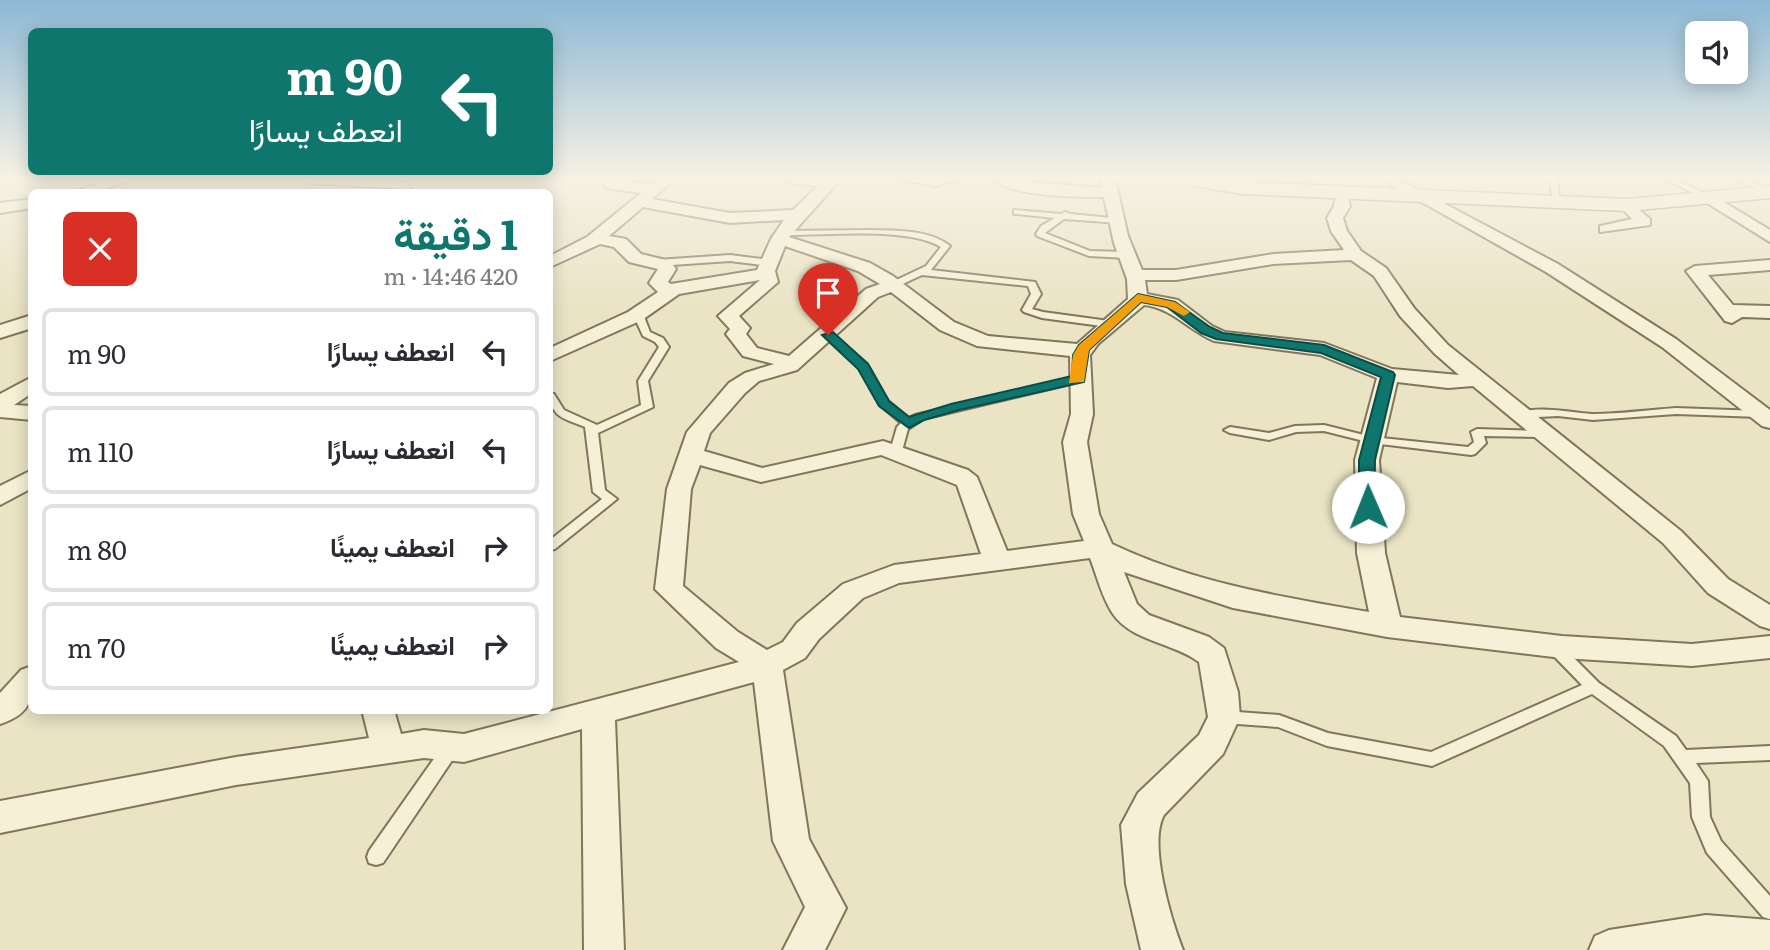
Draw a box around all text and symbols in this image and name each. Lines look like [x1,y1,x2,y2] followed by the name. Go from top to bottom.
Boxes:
[1685,21,1748,84] map controls
[1685,21,1748,84] button: sound
[286,37,403,110] text: 90 m
[427,56,518,147] icon: left
[249,104,403,152] text: انعطف يسارًا
[393,201,518,263] text: 1 دقيقة
[63,212,137,286] button: close
[383,258,518,292] text: 420 m · 14:46
[798,263,858,335] pin
[809,274,847,312] icon: arrive
[327,330,455,369] text: انعطف يسارًا
[67,333,126,372] text: 90 m
[476,333,514,371] icon: left
[327,428,455,467] text: انعطف يسارًا
[67,431,134,470] text: 110 m
[476,431,514,469] icon: left
[1331,470,1405,544] position arrow
[330,526,455,565] text: انعطف يمينًا
[67,529,127,568] text: 80 m
[476,529,514,567] icon: right
[330,624,455,663] text: انعطف يمينًا
[67,627,126,666] text: 70 m
[476,627,514,665] icon: right

